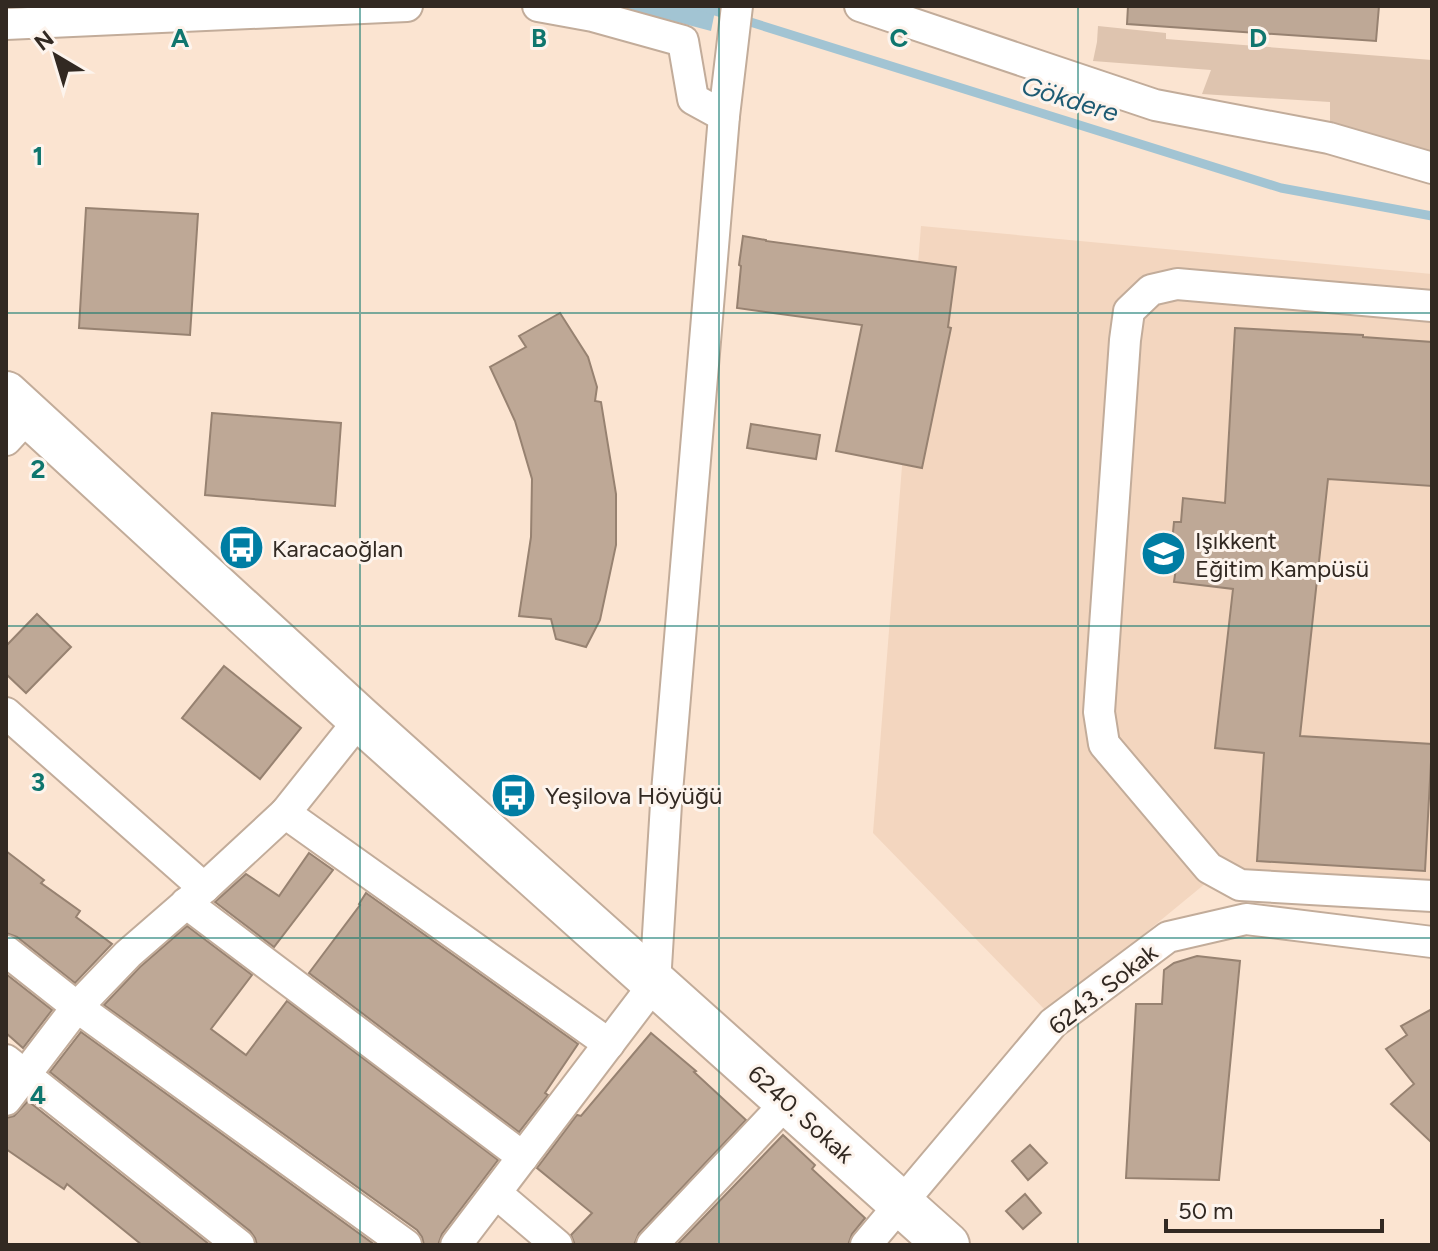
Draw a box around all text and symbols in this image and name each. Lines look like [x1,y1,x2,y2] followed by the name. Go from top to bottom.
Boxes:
[16,16,96,96] north arrow
[171,22,190,54] text: A
[531,22,547,54] text: B
[890,22,909,54] text: C
[1249,22,1267,54] text: D
[29,25,59,57] text: N
[1018,69,1122,129] water label: Gökdere
[33,140,43,172] text: 1
[30,453,46,485] text: 2
[217,524,265,572] bus stop icon: Karacaoğlan
[1195,526,1369,583] place label: Işıkkent Eğitim Kampüsü
[1140,530,1188,578] school or university icon: Işıkkent Eğitim Kampüsü
[272,534,403,563] place label: Karacaoğlan
[31,766,45,798] text: 3
[490,771,538,819] bus stop icon: Yeşilova Höyüğü
[545,781,722,810] place label: Yeşilova Höyüğü
[1043,937,1163,1040] street label: 6243. Sokak
[742,1059,860,1169] street label: 6240. Sokak
[30,1079,46,1111] text: 4
[1166,1183,1382,1233] scale bar
[1178,1196,1234,1225] text: 50 m

